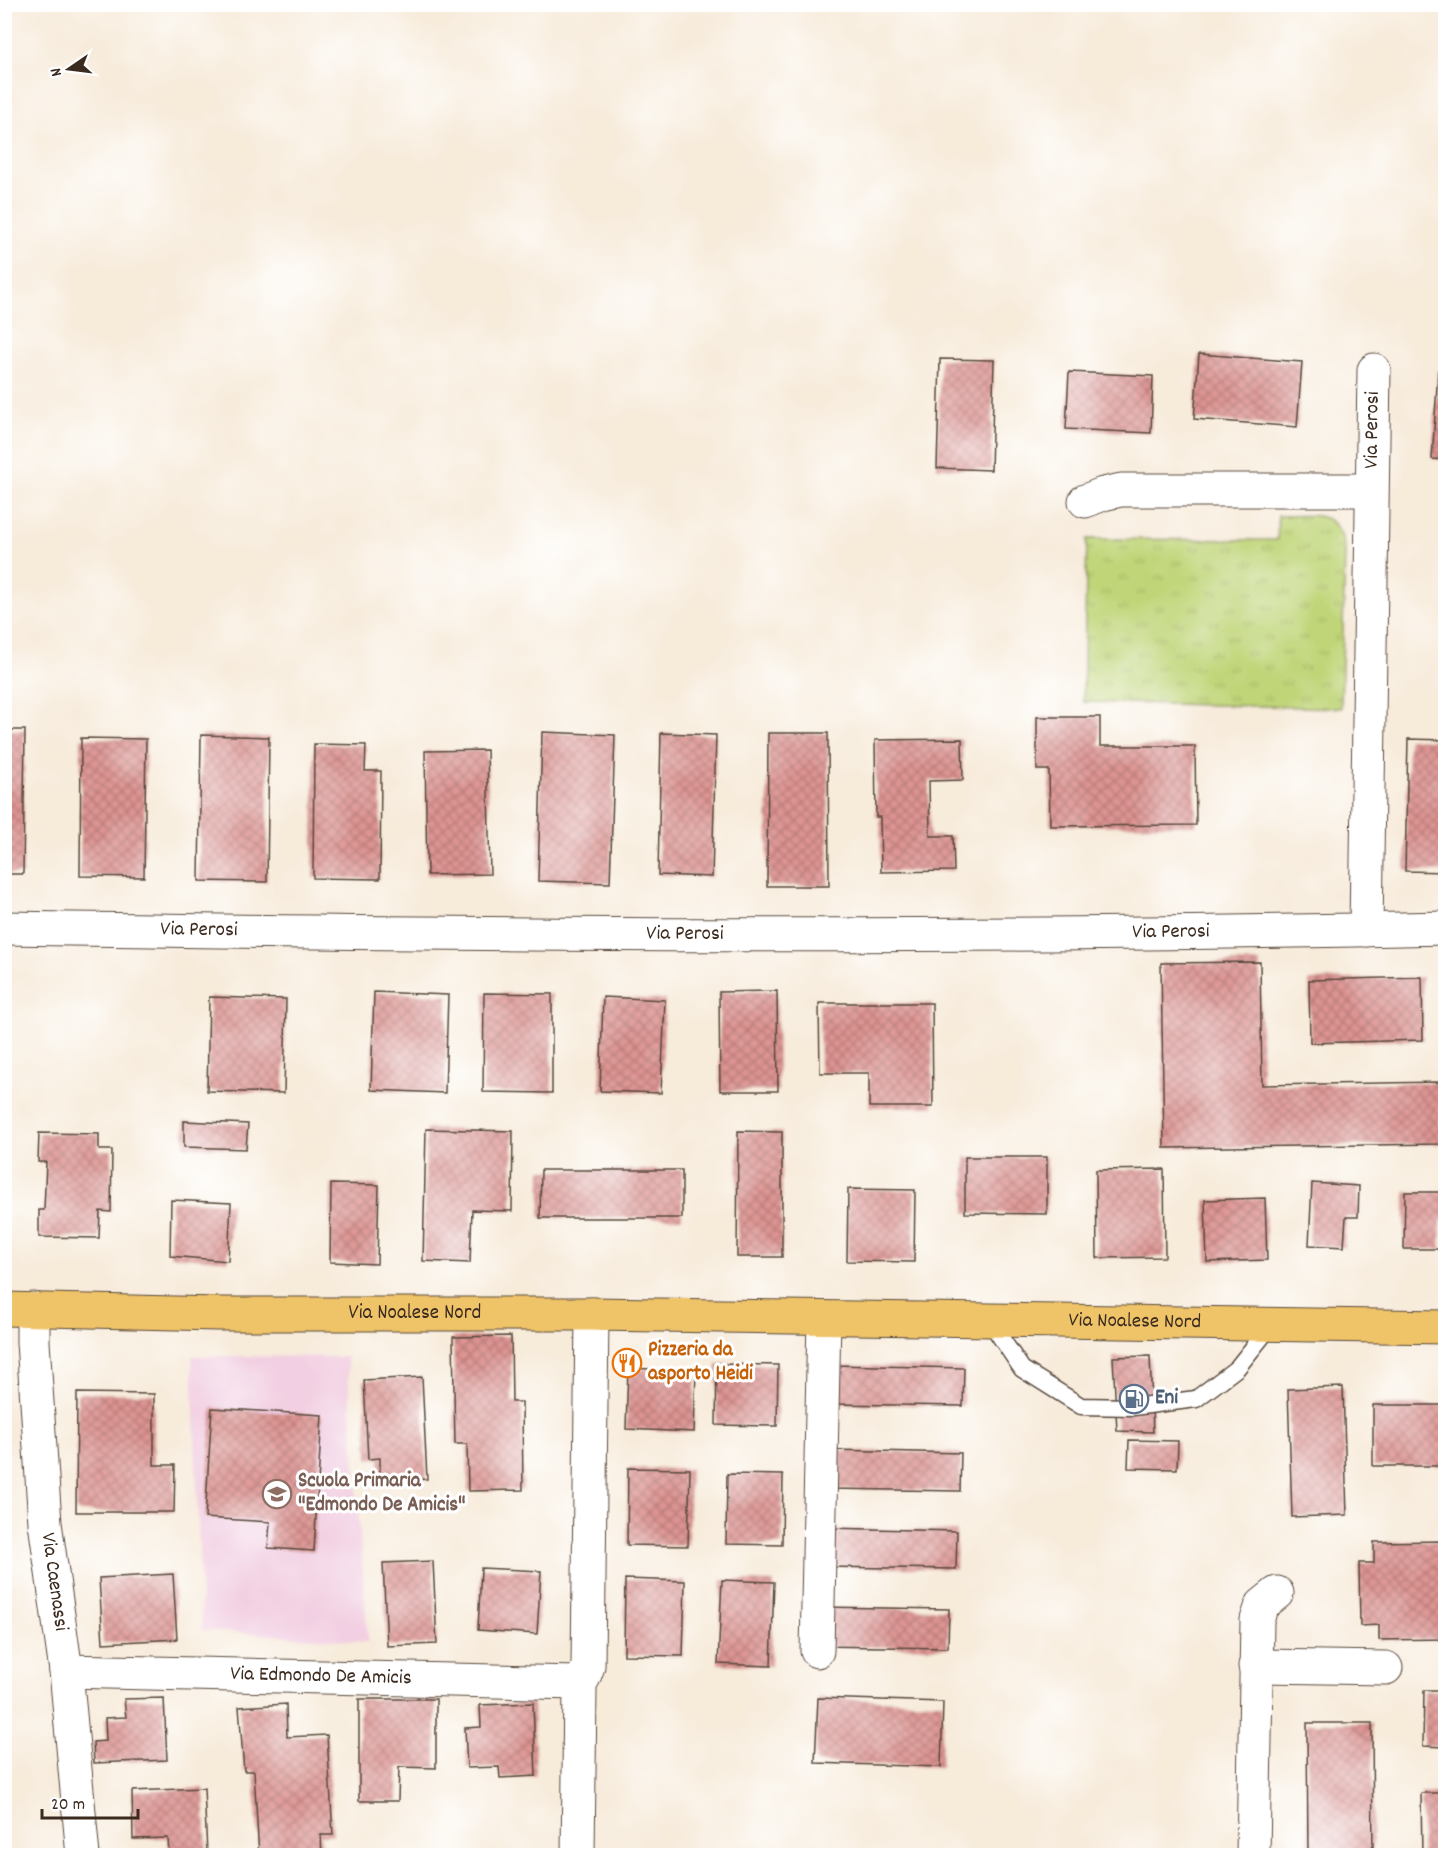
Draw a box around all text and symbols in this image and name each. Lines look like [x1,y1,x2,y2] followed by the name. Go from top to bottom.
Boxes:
[39,39,99,99] north arrow
[45,65,69,79] text: N
[1358,391,1389,469] street label: Via Perosi
[160,915,238,946] street label: Via Perosi
[1132,917,1210,948] street label: Via Perosi
[646,920,724,950] street label: Via Perosi
[349,1299,481,1329] street label: Via Noalese Nord
[1068,1306,1201,1338] street label: Via Noalese Nord
[648,1336,753,1390] place label: Pizzeria da asporto Heidi
[611,1347,643,1379] restaurant icon: Pizzeria da asporto Heidi
[1118,1383,1150,1415] fuel station icon: Eni
[1155,1384,1178,1414] place label: Eni
[298,1467,466,1521] place label: Scuola Primaria "Edmondo De Amicis"
[261,1478,293,1510] school or university icon: Scuola Primaria "Edmondo De Amicis"
[32,1531,75,1633] street label: Via Caenassi
[230,1660,412,1694] street label: Via Edmondo De Amicis
[42,1782,138,1820] scale bar
[51,1793,85,1818] text: 20 m

